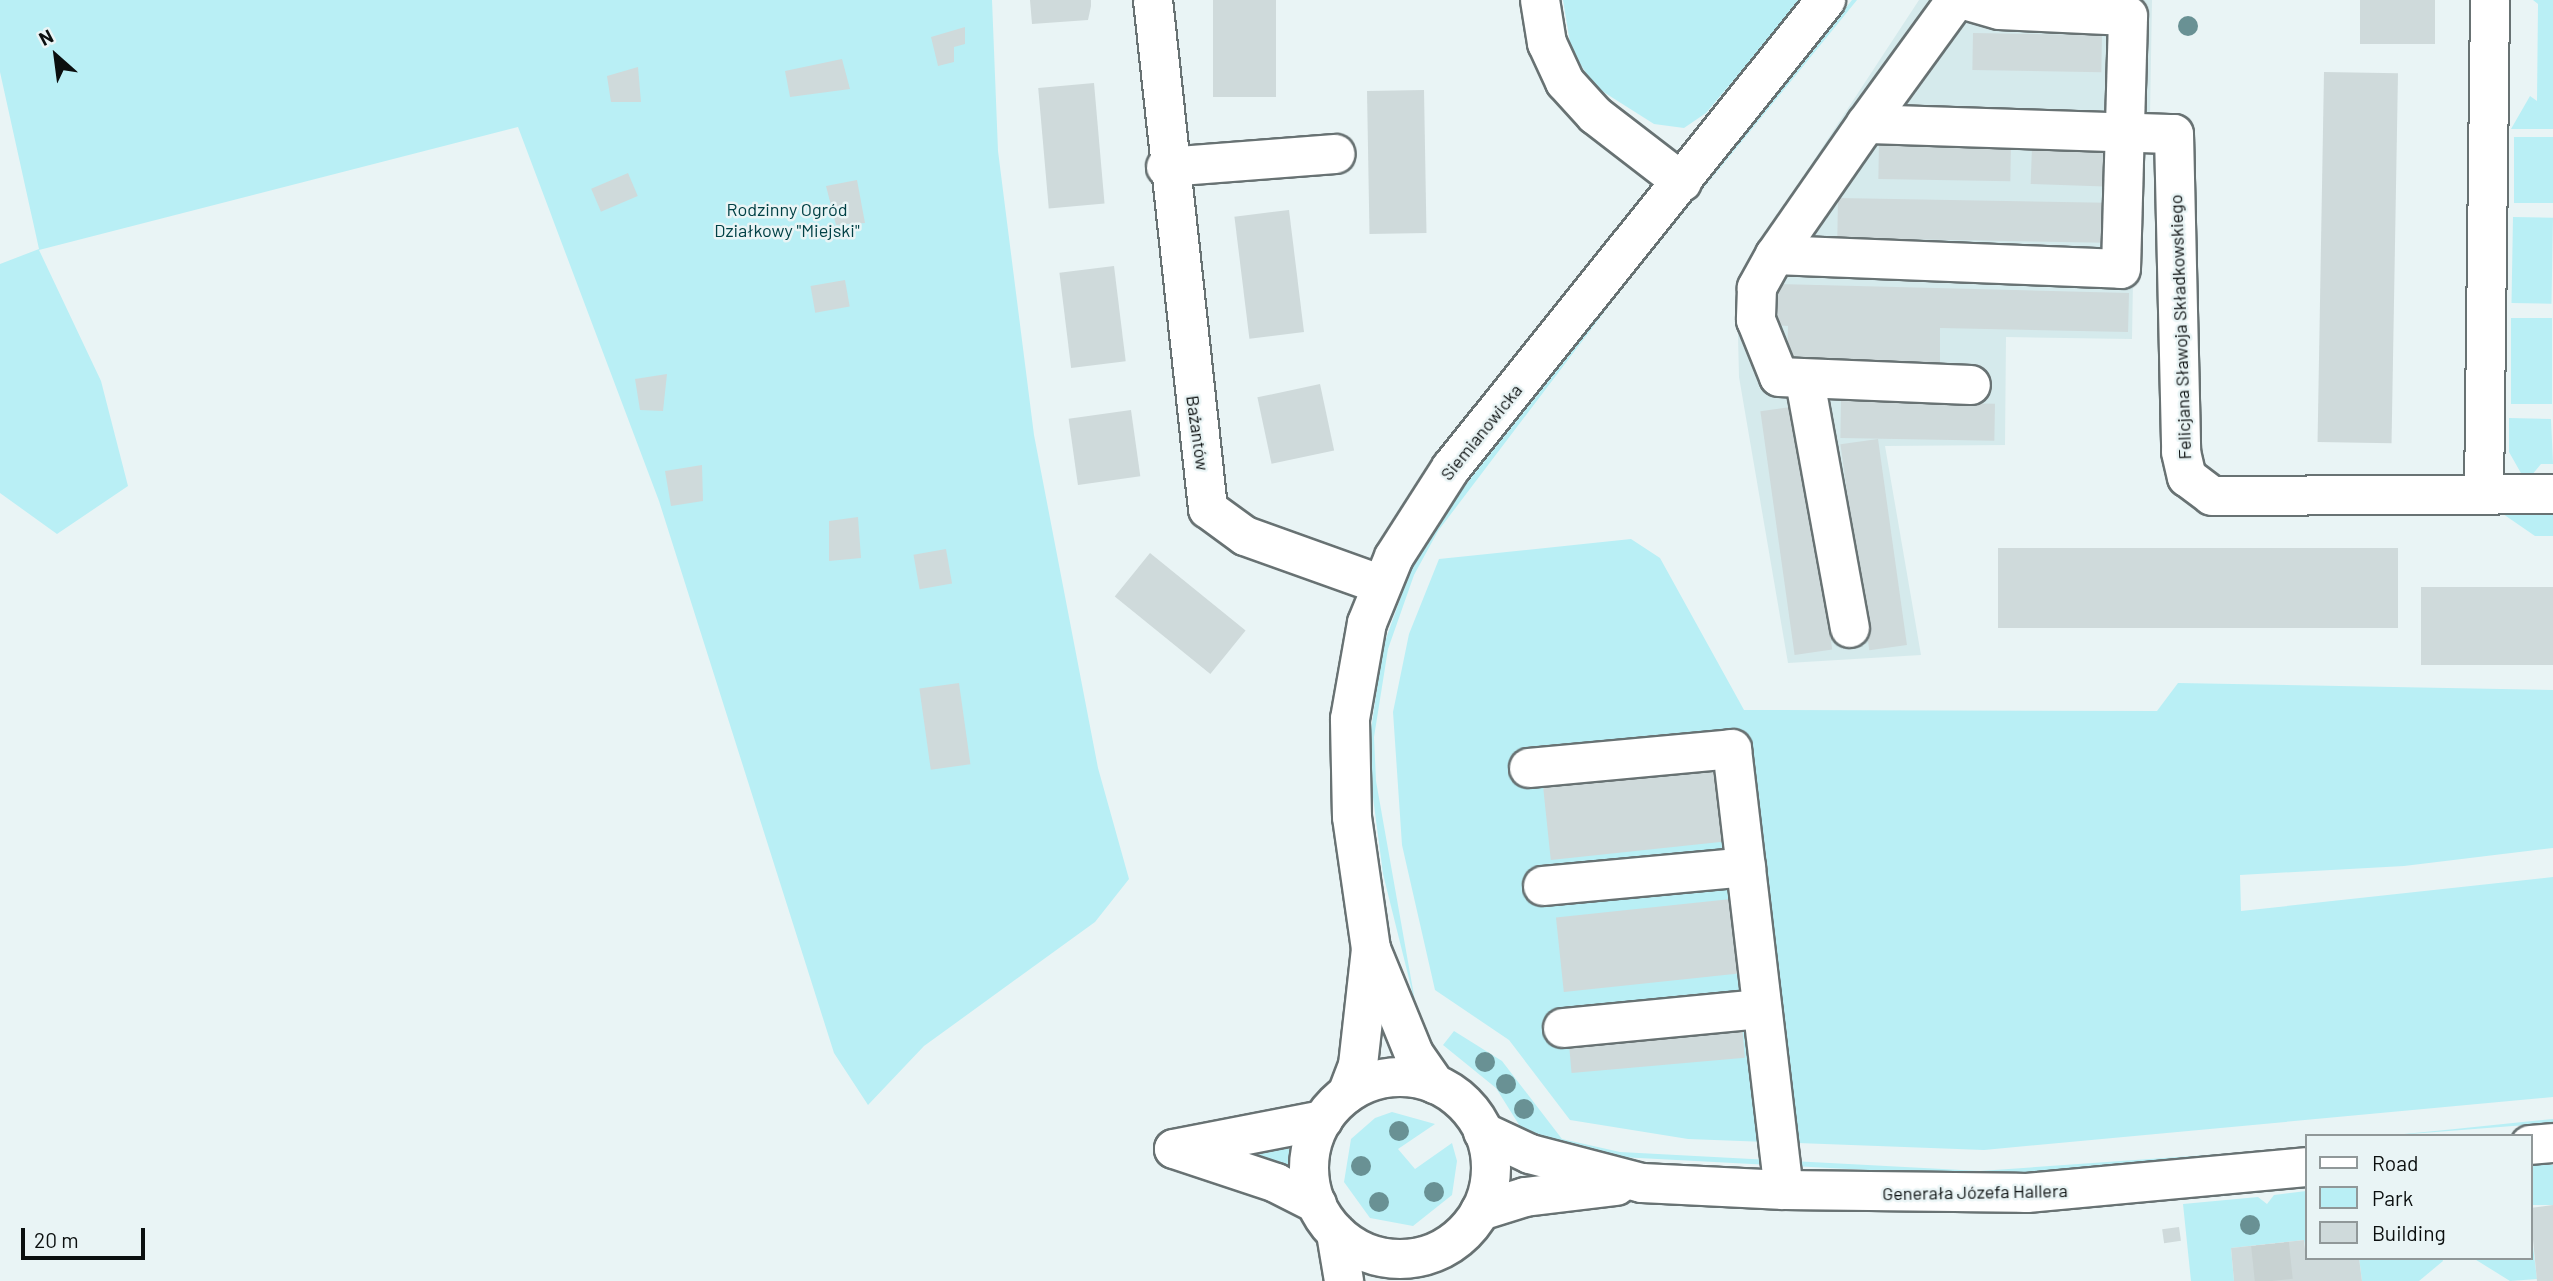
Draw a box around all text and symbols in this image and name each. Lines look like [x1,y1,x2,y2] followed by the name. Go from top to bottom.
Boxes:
[21,21,91,91] north arrow
[35,24,57,50] text: N
[2165,194,2195,460] street label: Felicjana Sławoja Składkowskiego
[714,199,860,242] park label: Rodzinny Ogród Działkowy "Miejski"
[1436,380,1526,484] street label: Siemianowicka
[1182,394,1214,472] street label: Bażantów
[2304,1134,2532,1260] legend
[2372,1150,2418,1175] text: Road
[1882,1180,2068,1204] street label: Generała Józefa Hallera
[2372,1185,2413,1210] text: Park
[24,1214,149,1258] scale bar
[2372,1220,2446,1245] text: Building
[34,1227,79,1252] text: 20 m

